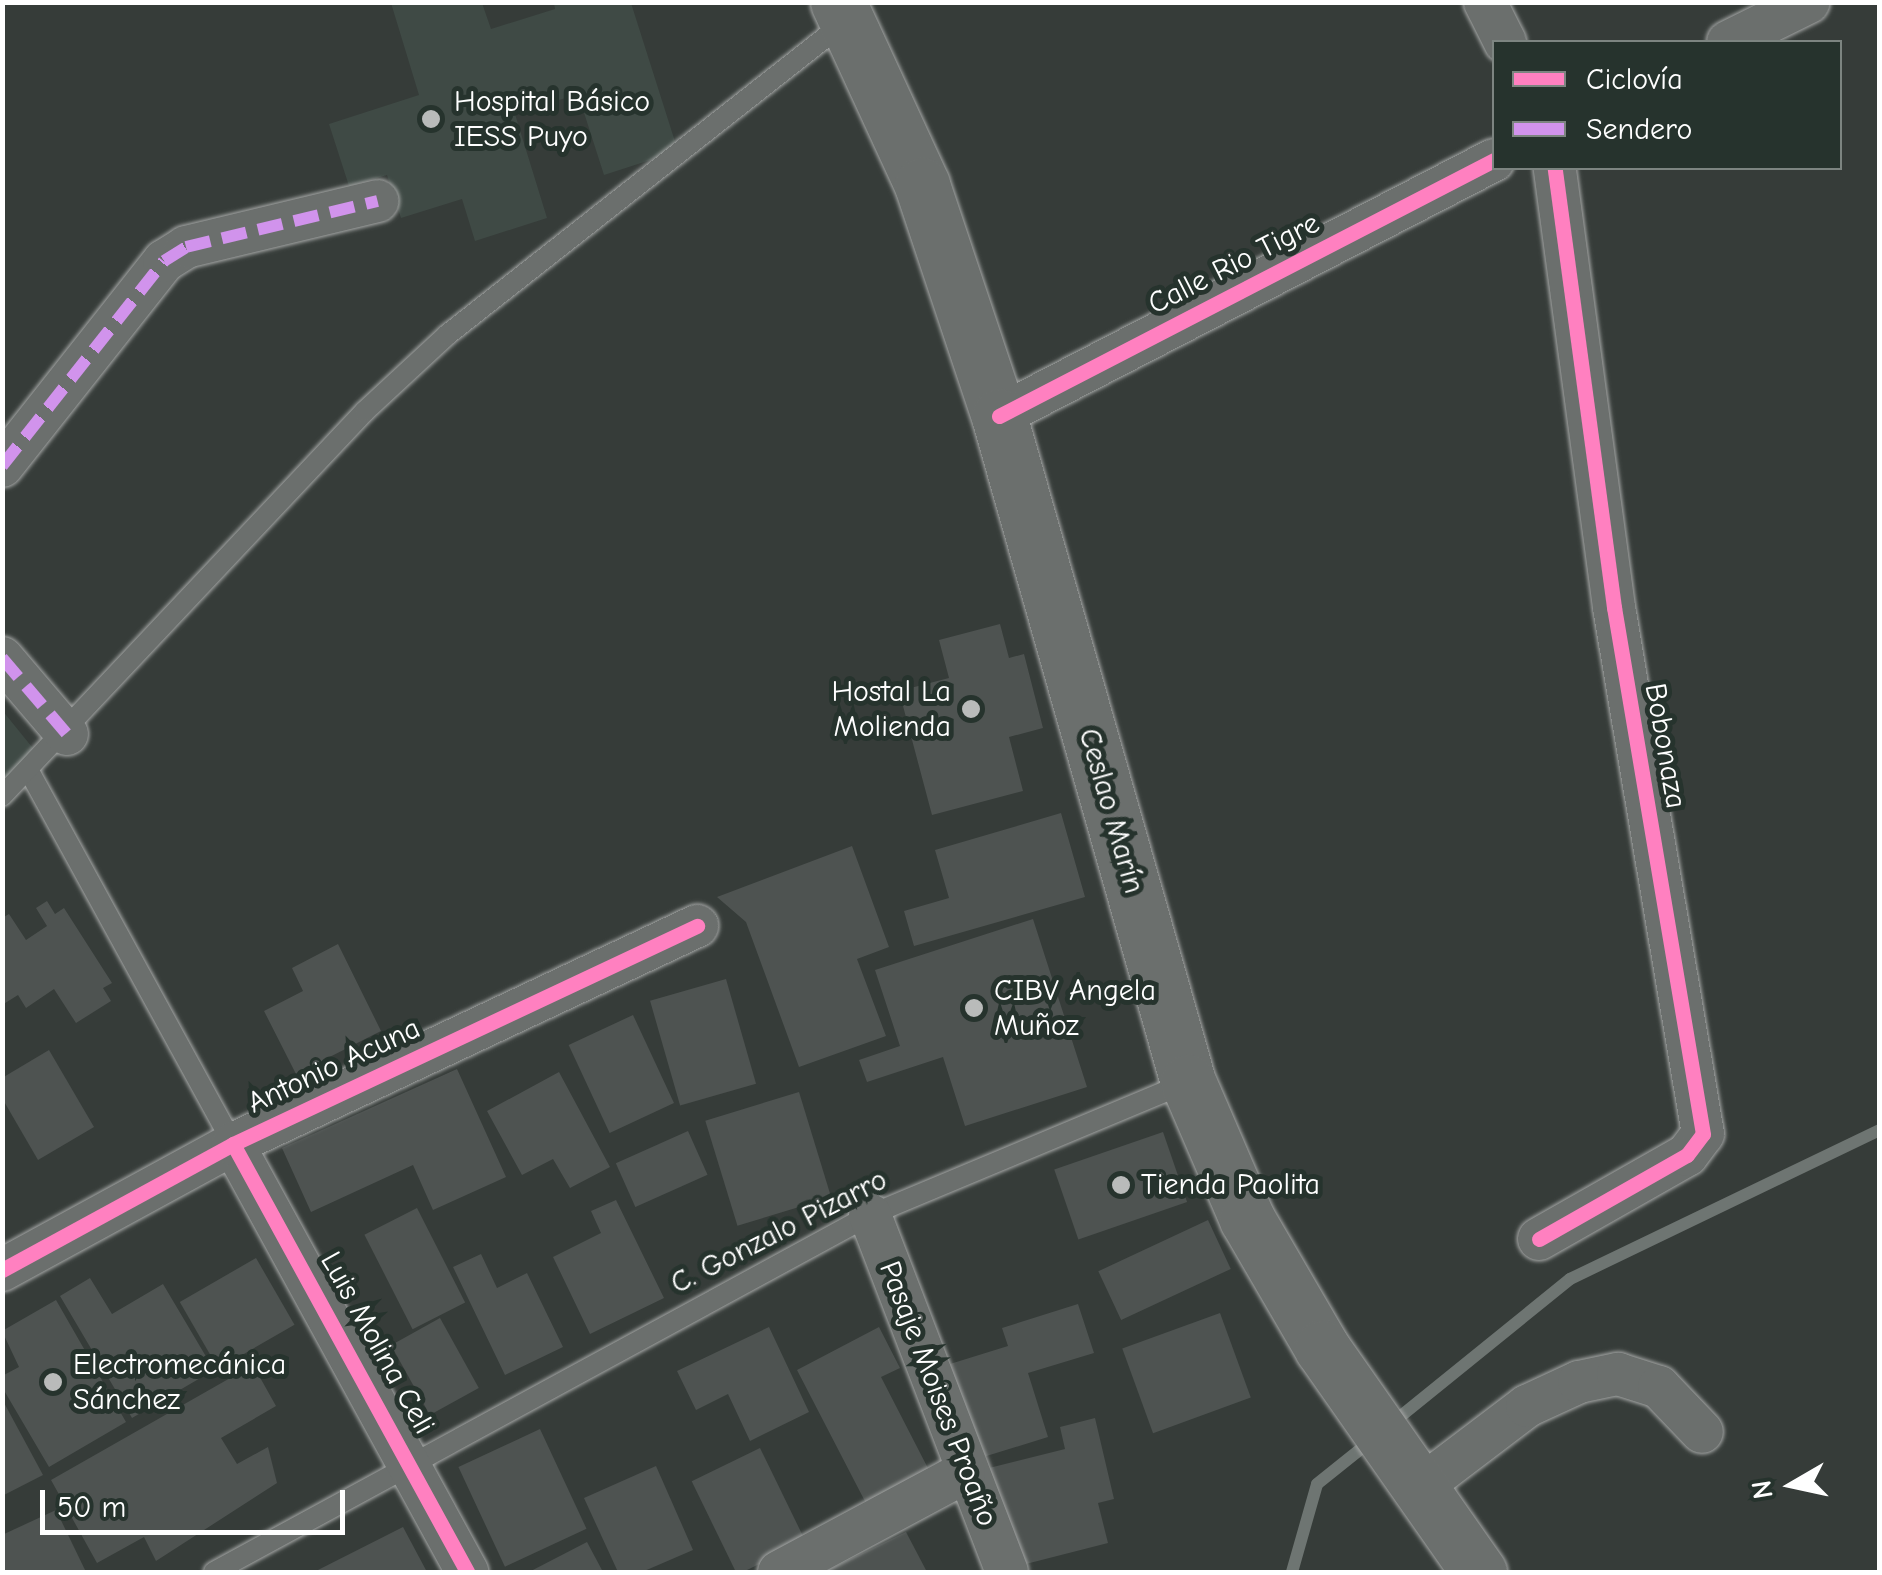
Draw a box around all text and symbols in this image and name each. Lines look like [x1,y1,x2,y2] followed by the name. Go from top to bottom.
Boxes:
[1492,40,1842,170] legend
[1586,62,1683,97] text: Ciclovía
[454,84,650,154] place label: Hospital Básico IESS Puyo
[418,106,444,132] marker: Hospital Básico IESS Puyo
[1586,112,1692,147] text: Sendero
[1142,205,1326,323] street label: Calle Rio Tigre
[831,674,951,744] place label: Hostal La Molienda
[1636,681,1694,811] street label: Bobonaza
[960,698,982,720] marker: Hostal La Molienda
[1070,724,1152,898] street label: Ceslao Marín
[994,973,1156,1044] place label: CIBV Angela Muñoz
[963,997,985,1019] marker: CIBV Angela Muñoz
[242,1010,426,1122] street label: Antonio Acuna
[665,1162,893,1302] street label: C. Gonzalo Pizarro
[1141,1167,1320,1203] place label: Tienda Paolita
[1110,1174,1132,1196] marker: Tienda Paolita
[312,1246,442,1440] street label: Luis Molina Celi
[871,1256,1005,1532] street label: Pasaje Moises Proaño
[73,1347,286,1418] place label: Electromecánica Sánchez
[42,1371,64,1393] marker: Electromecánica Sánchez
[1742,1435,1842,1535] north arrow
[45,1470,350,1532] scale bar
[1745,1478,1780,1501] text: N
[57,1490,126,1525] text: 50 m

